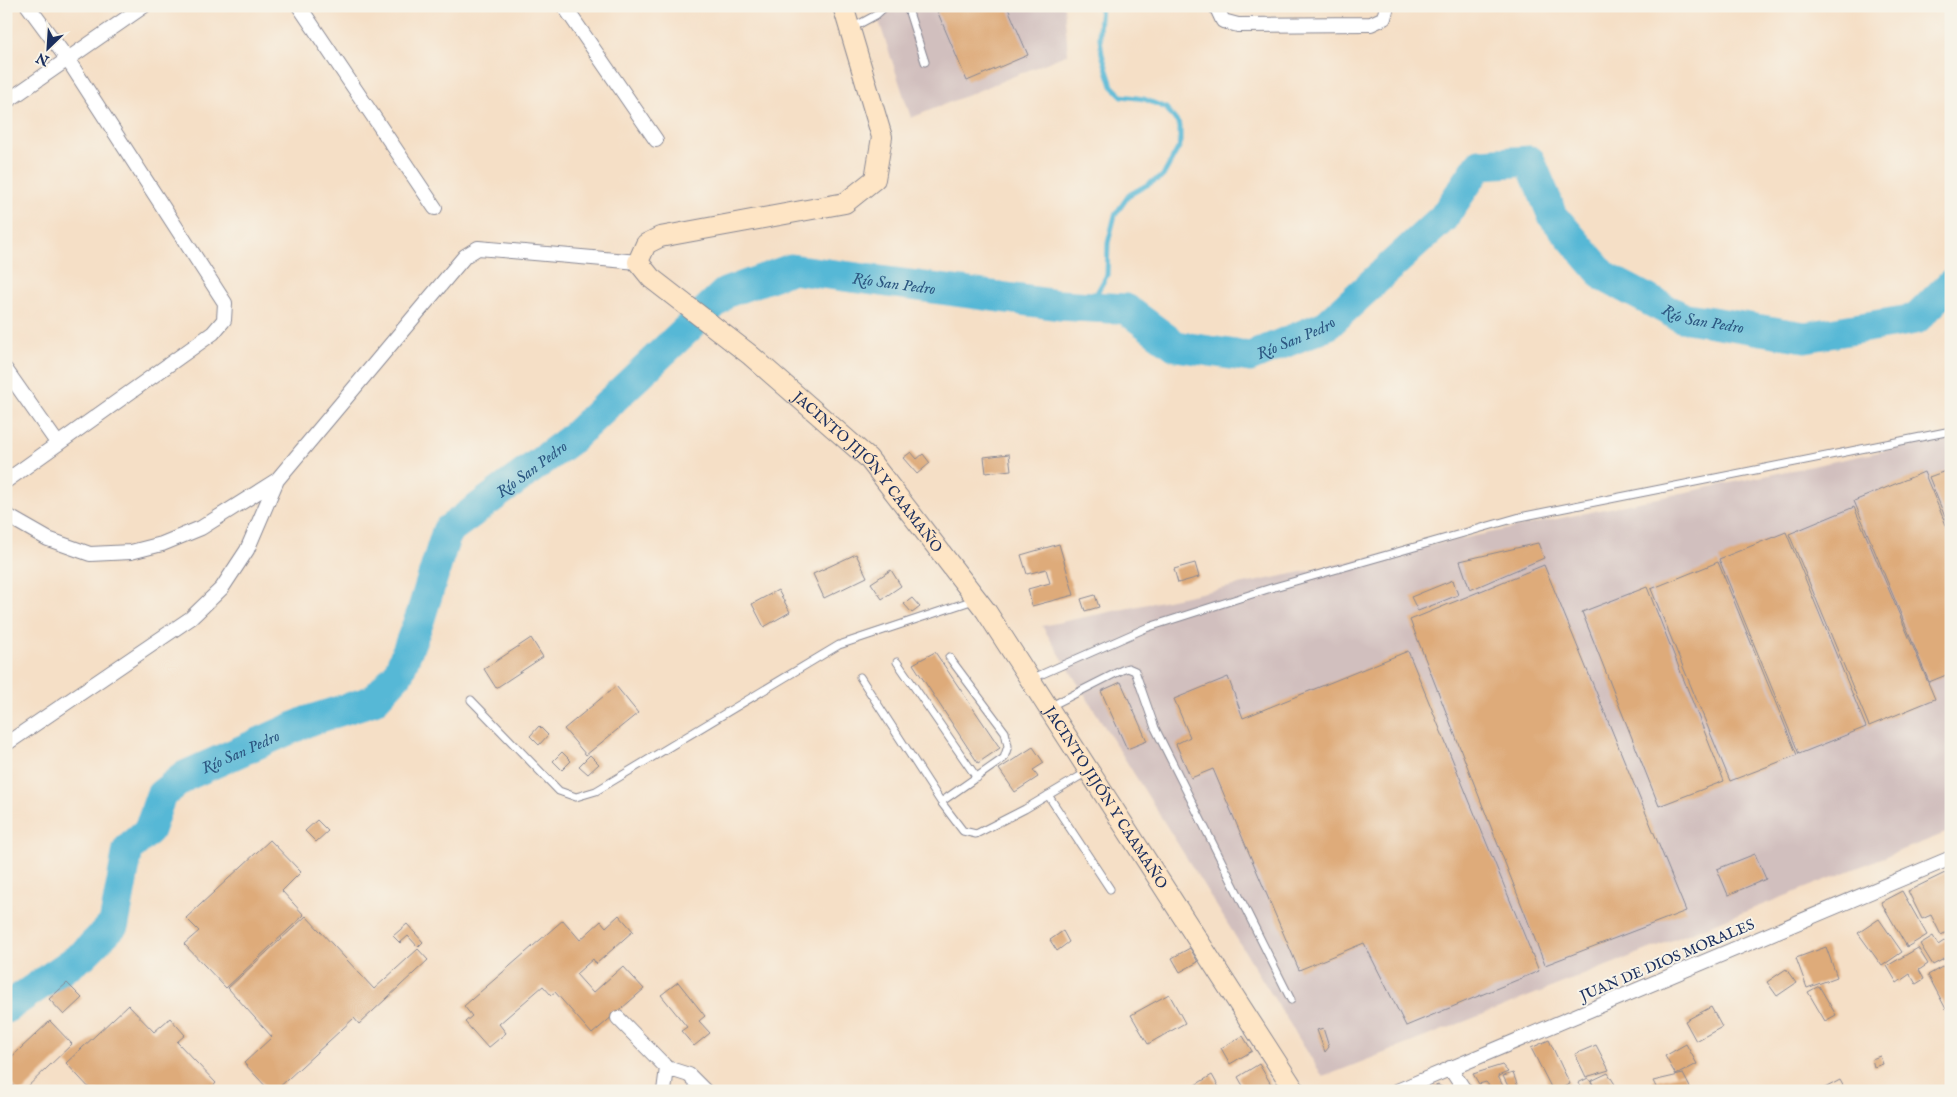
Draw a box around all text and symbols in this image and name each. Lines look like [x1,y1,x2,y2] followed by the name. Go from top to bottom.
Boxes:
[22,22,72,72] north arrow
[34,48,53,70] text: N
[851,269,937,300] water label: Río San Pedro
[1658,301,1745,339] water label: Río San Pedro
[1254,314,1341,365] water label: Río San Pedro
[787,386,947,557] street label: JACINTO JIJÓN Y CAAMAÑO
[493,437,572,503] water label: Río San Pedro
[1039,701,1171,893] street label: JACINTO JIJÓN Y CAAMAÑO
[199,727,283,779] water label: Río San Pedro
[1575,915,1757,1007] street label: JUAN DE DIOS MORALES

